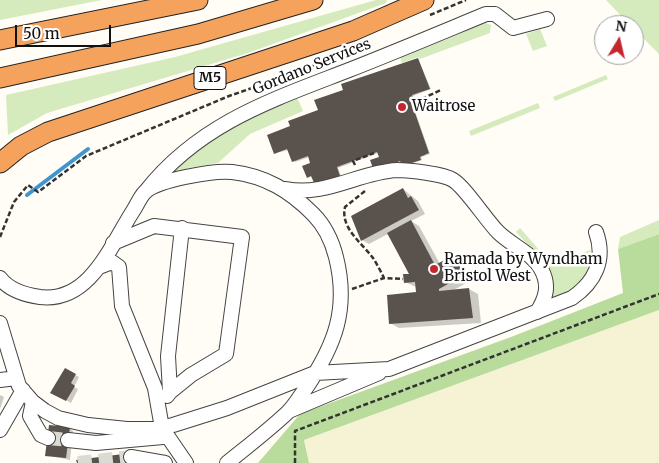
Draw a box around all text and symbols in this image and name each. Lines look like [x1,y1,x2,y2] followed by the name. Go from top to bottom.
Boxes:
[18,15,114,47] scale bar
[594,15,644,65] north arrow
[614,16,628,36] text: N
[23,24,60,43] text: 50 m
[250,35,374,99] street label: Gordano Services
[194,66,226,90] road number: M5
[412,98,475,116] place label: Waitrose
[396,101,408,113] marker: Waitrose
[444,251,603,286] place label: Ramada by Wyndham Bristol West
[428,263,440,275] marker: Ramada by Wyndham Bristol West

